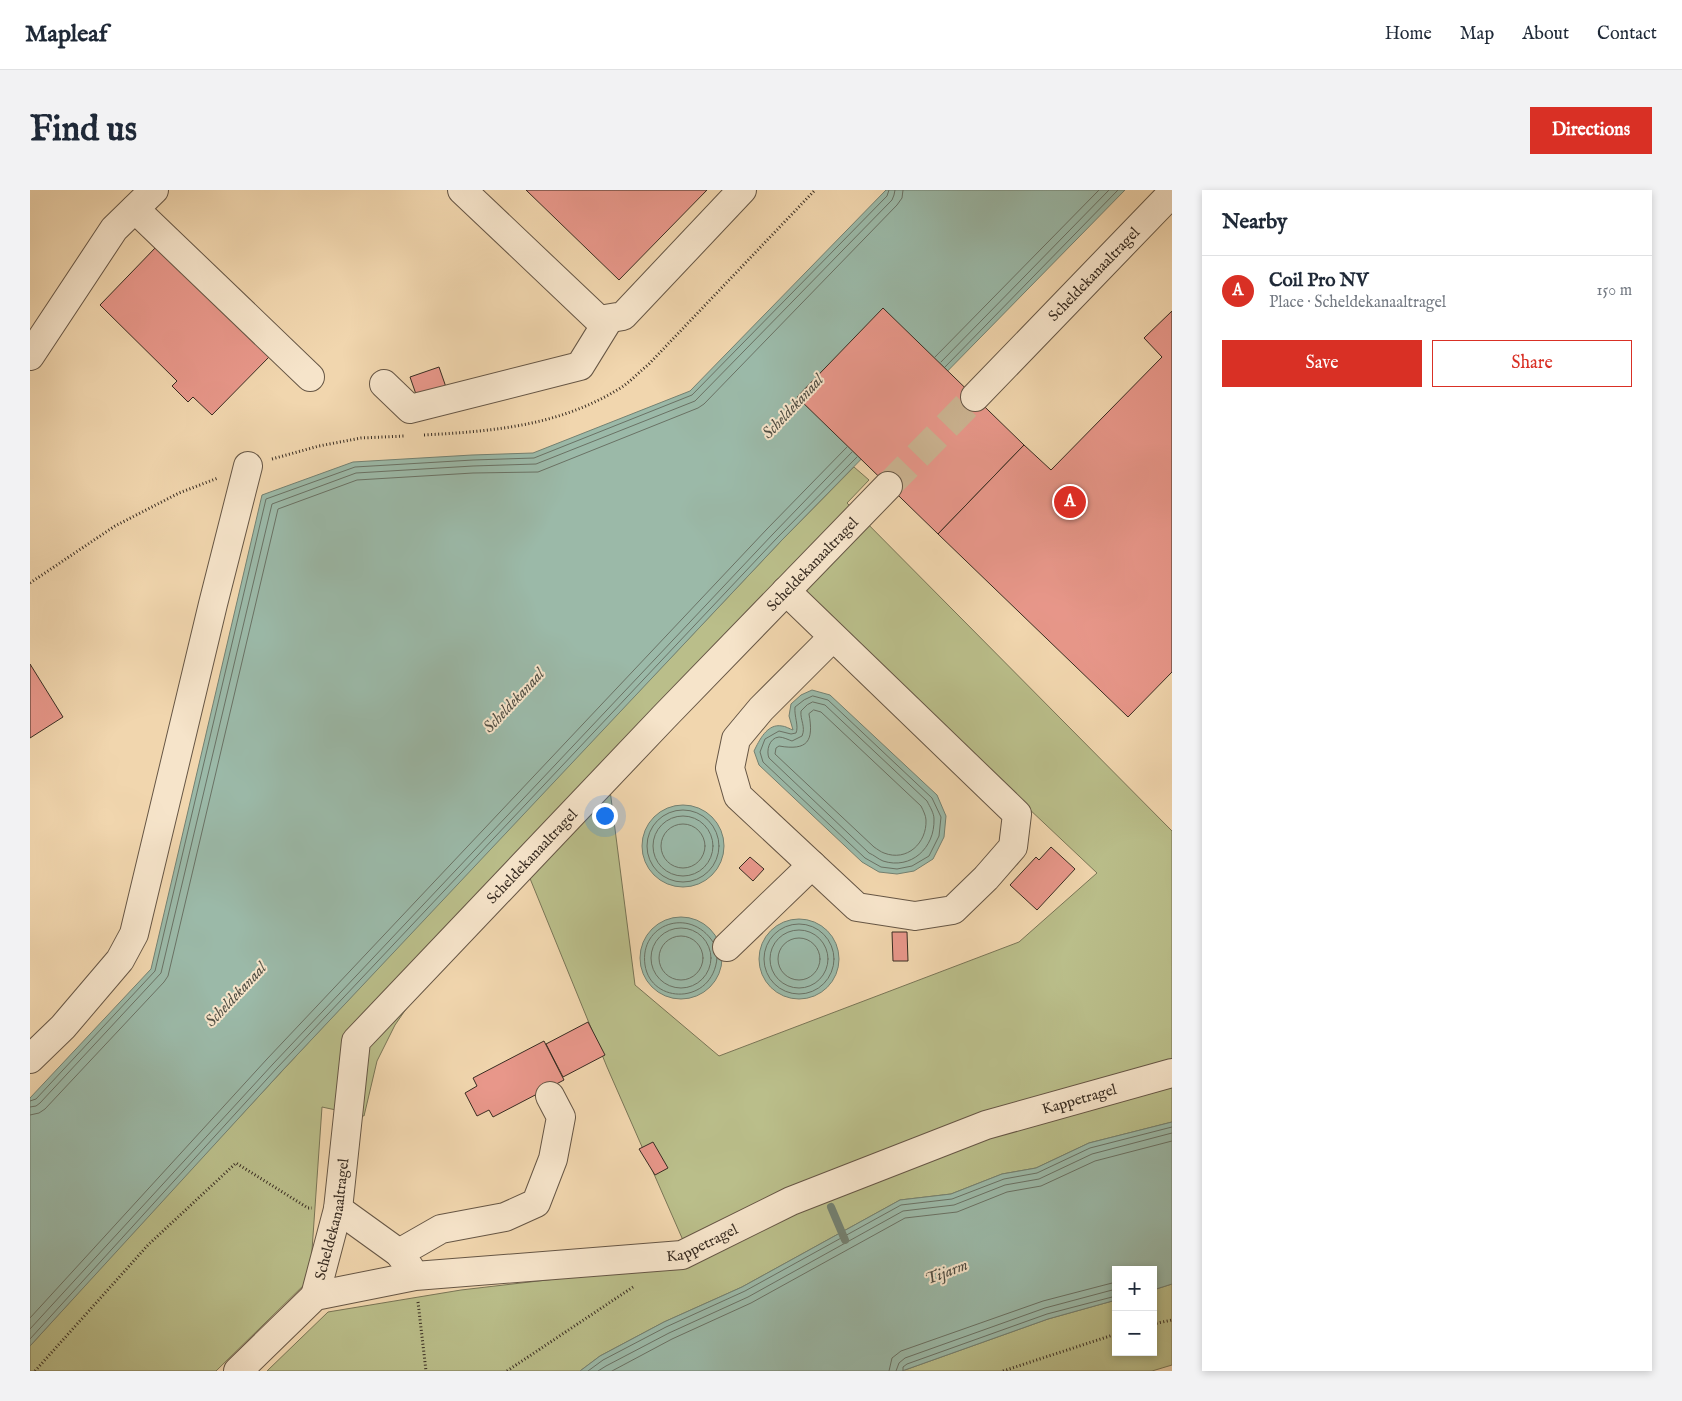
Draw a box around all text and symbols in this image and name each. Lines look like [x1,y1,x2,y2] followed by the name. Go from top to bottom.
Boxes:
[25,19,107,50] text: Mapleaf
[1385,23,1432,46] text: Home
[1460,23,1494,46] text: Map
[1522,23,1569,46] text: About
[1597,23,1657,46] text: Contact
[1530,107,1652,154] button: Directions
[30,108,137,153] text: Find us
[1222,209,1287,236] text: Nearby
[1044,223,1145,325] street label: Scheldekanaaltragel
[1269,269,1368,293] text: Coil Pro NV
[1233,281,1243,301] text: A
[1597,281,1632,301] text: 150 m
[1269,293,1446,313] text: Place · Scheldekanaaltragel
[1222,340,1422,387] button: Save
[1432,340,1632,387] button: Share
[759,370,829,444] water label: Scheldekanaal
[1054,483,1086,521] pin: A
[763,513,863,615] street label: Scheldekanaaltragel
[480,664,550,738] water label: Scheldekanaal
[592,803,618,829] your location
[483,804,582,908] street label: Scheldekanaaltragel
[202,958,272,1032] water label: Scheldekanaal
[1040,1080,1120,1119] street label: Kappetragel
[311,1157,353,1282] street label: Scheldekanaaltragel
[666,1219,742,1266] street label: Kappetragel
[922,1256,971,1290] water label: Tijarm
[1112,1266,1157,1356] map controls
[1112,1266,1157,1311] button: +
[1112,1311,1157,1356] button: −

